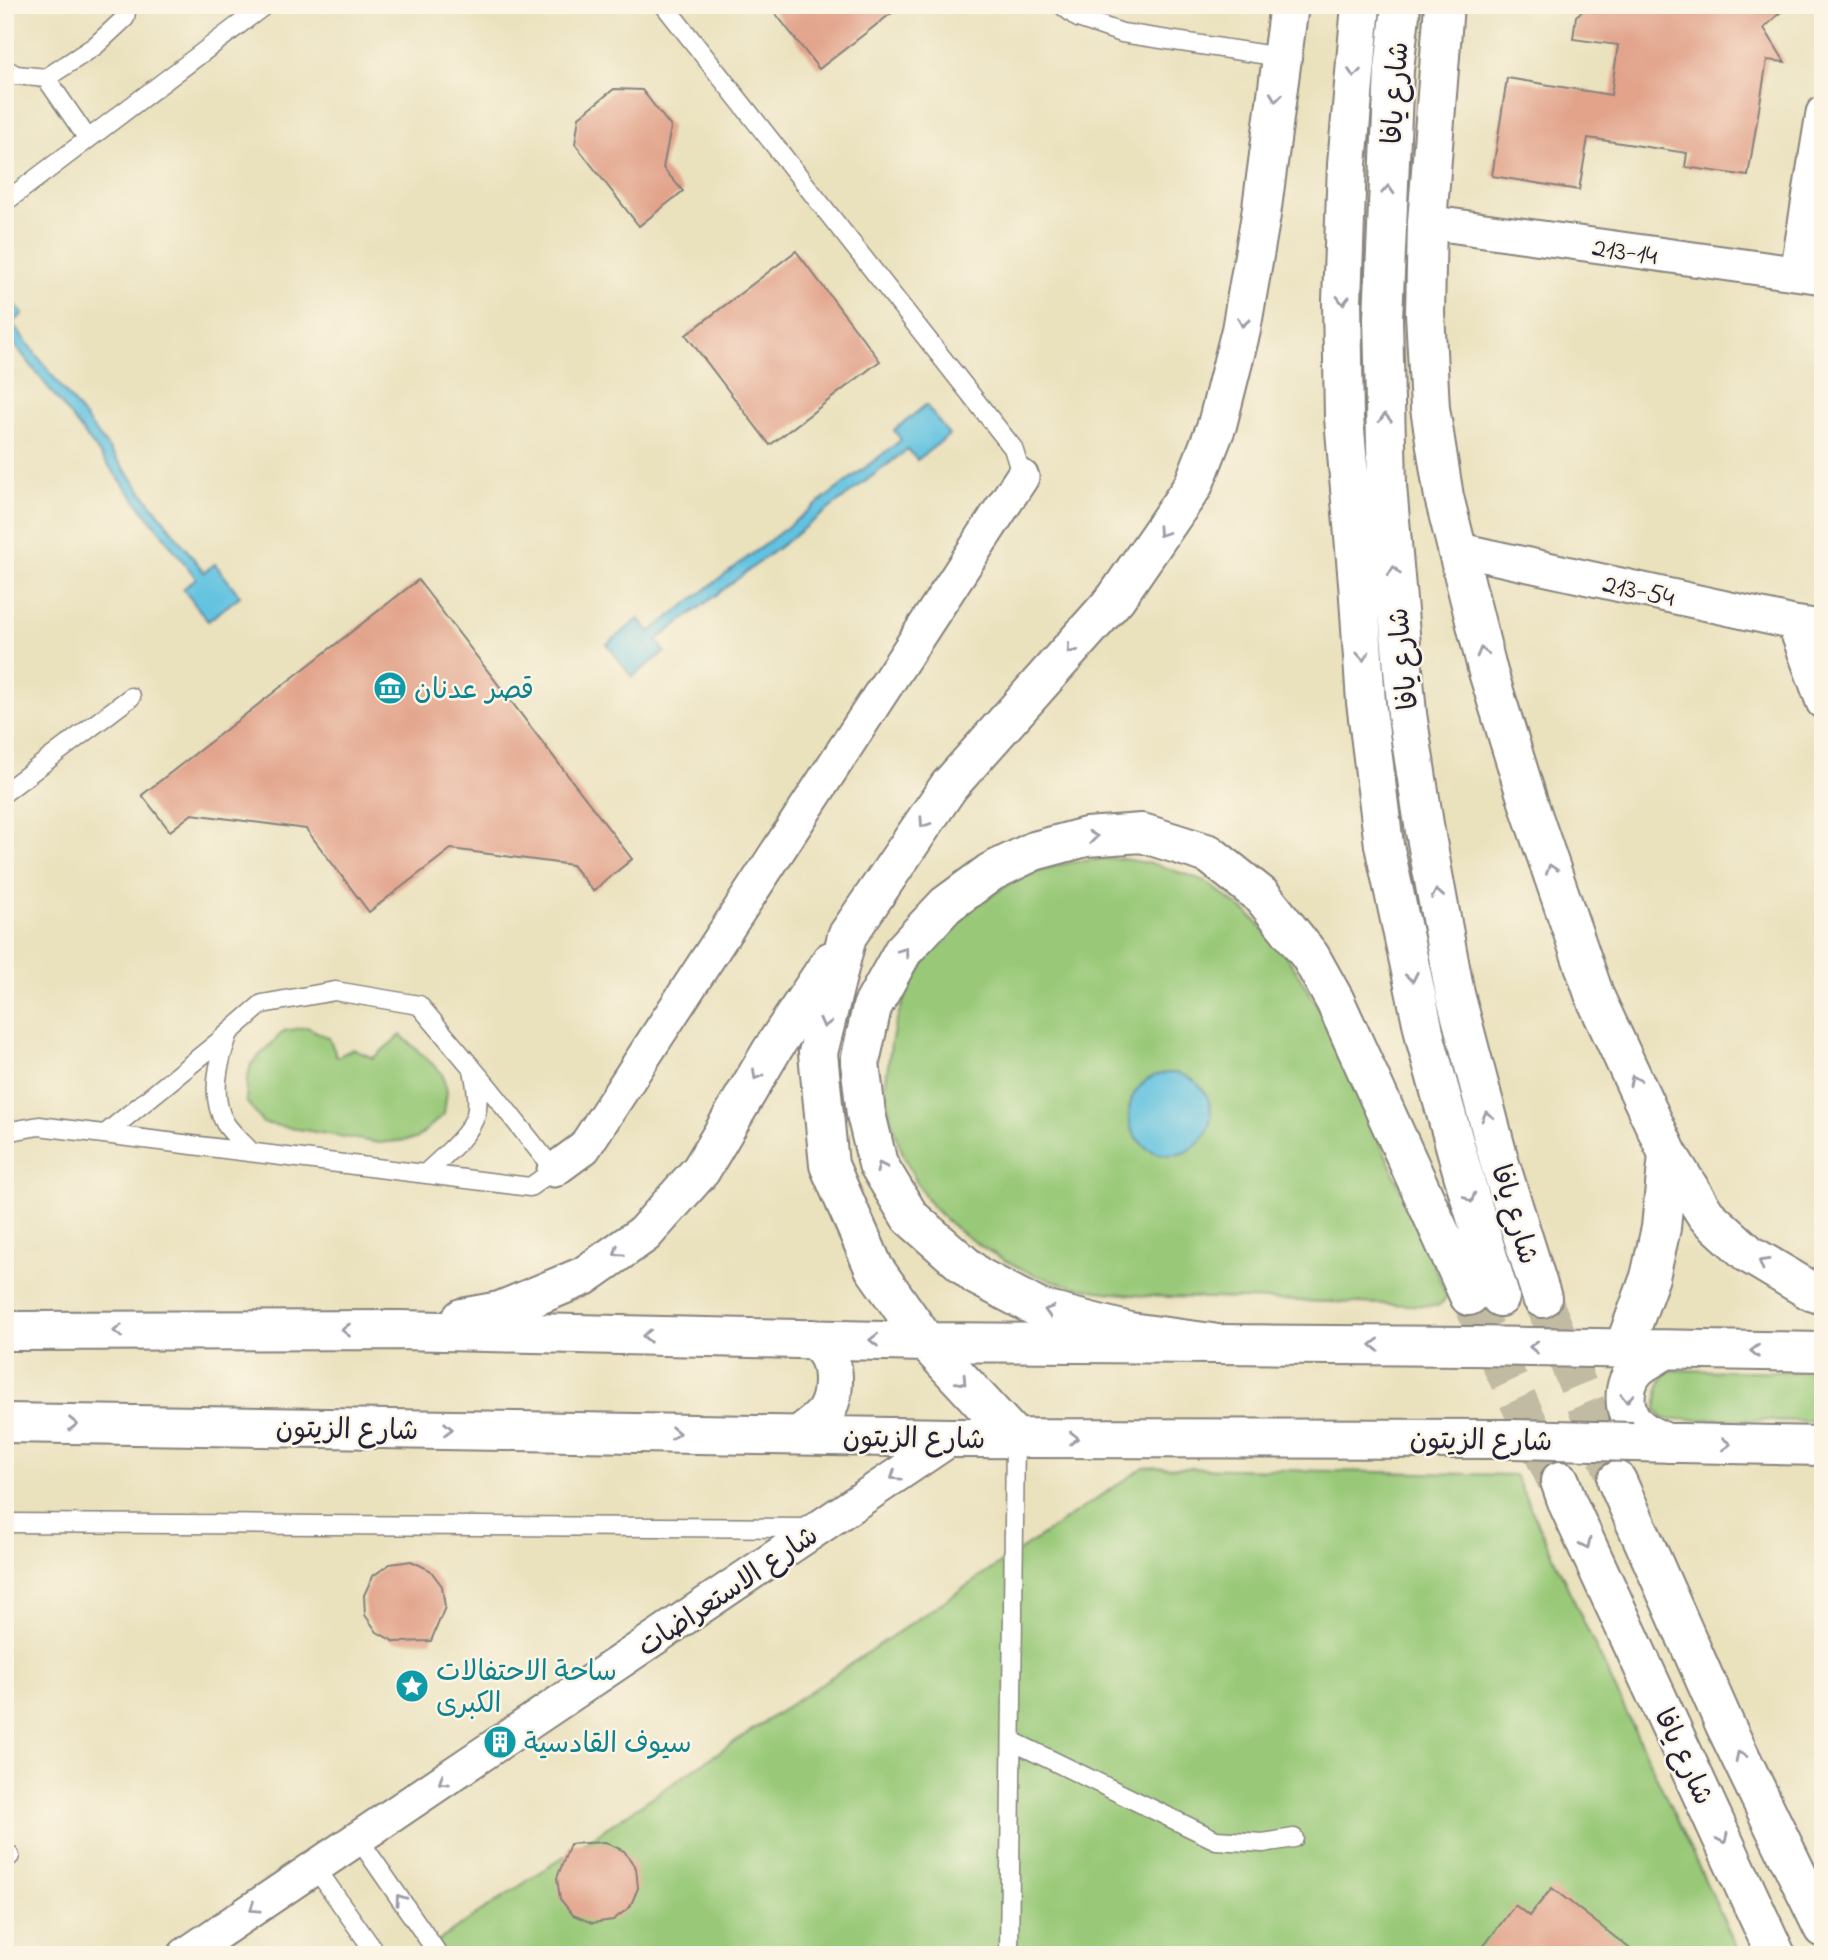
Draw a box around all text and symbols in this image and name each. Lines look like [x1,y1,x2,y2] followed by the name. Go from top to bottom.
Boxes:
[1373,41,1422,146] street label: شارع يافا
[1347,68,1362,79] one-way arrow
[1269,91,1284,103] one-way arrow
[1381,185,1396,196] one-way arrow
[1589,229,1660,278] street label: 213-14
[1335,295,1350,306] one-way arrow
[1236,316,1251,328] one-way arrow
[1378,412,1393,423] one-way arrow
[1157,525,1170,538] one-way arrow
[1599,565,1678,620] street label: 213-54
[1387,566,1402,577] one-way arrow
[1380,605,1431,712] street label: شارع يافا
[1067,640,1079,653] one-way arrow
[1476,646,1491,658] one-way arrow
[1355,651,1370,662] one-way arrow
[371,669,409,707] museum icon: قصر عدنان
[414,671,534,712] place label: قصر عدنان
[919,815,932,828] one-way arrow
[1087,830,1099,845] one-way arrow
[1545,863,1559,875] one-way arrow
[1430,888,1445,900] one-way arrow
[896,948,908,960] one-way arrow
[1404,971,1419,983] one-way arrow
[819,1017,833,1029] one-way arrow
[752,1068,765,1081] one-way arrow
[1628,1075,1642,1087] one-way arrow
[1481,1110,1495,1122] one-way arrow
[1478,1160,1547,1270] street label: شارع يافا
[875,1162,889,1174] one-way arrow
[1461,1191,1476,1203] one-way arrow
[613,1244,626,1256] one-way arrow
[1758,1258,1771,1271] one-way arrow
[1043,1305,1055,1320] one-way arrow
[340,1322,350,1338] one-way arrow
[112,1323,123,1339] one-way arrow
[641,1328,652,1343] one-way arrow
[868,1333,879,1348] one-way arrow
[1370,1337,1380,1353] one-way arrow
[1528,1339,1539,1355] one-way arrow
[1749,1343,1759,1359] one-way arrow
[954,1373,967,1386] one-way arrow
[1619,1393,1635,1404] one-way arrow
[275,1410,419,1453] street label: شارع الزيتون
[69,1416,79,1432] one-way arrow
[842,1419,986,1462] street label: شارع الزيتون
[1409,1421,1553,1464] street label: شارع الزيتون
[443,1422,454,1437] one-way arrow
[670,1425,681,1440] one-way arrow
[1070,1430,1080,1446] one-way arrow
[1721,1436,1732,1452] one-way arrow
[890,1468,903,1481] one-way arrow
[630,1517,828,1669] street label: شارع الاستعراضات
[1578,1537,1592,1549] one-way arrow
[436,1653,617,1726] place label: ساحة الاحتفالات الكبرى
[393,1667,431,1705] place icon: ساحة الاحتفالات الكبرى
[1642,1702,1722,1813] street label: شارع يافا
[481,1723,519,1761] building icon: سيوف القادسية
[524,1725,692,1766] place label: سيوف القادسية
[1734,1751,1748,1764] one-way arrow
[438,1773,451,1785] one-way arrow
[1715,1832,1729,1844] one-way arrow
[396,1894,408,1907] one-way arrow
[249,1900,262,1912] one-way arrow

